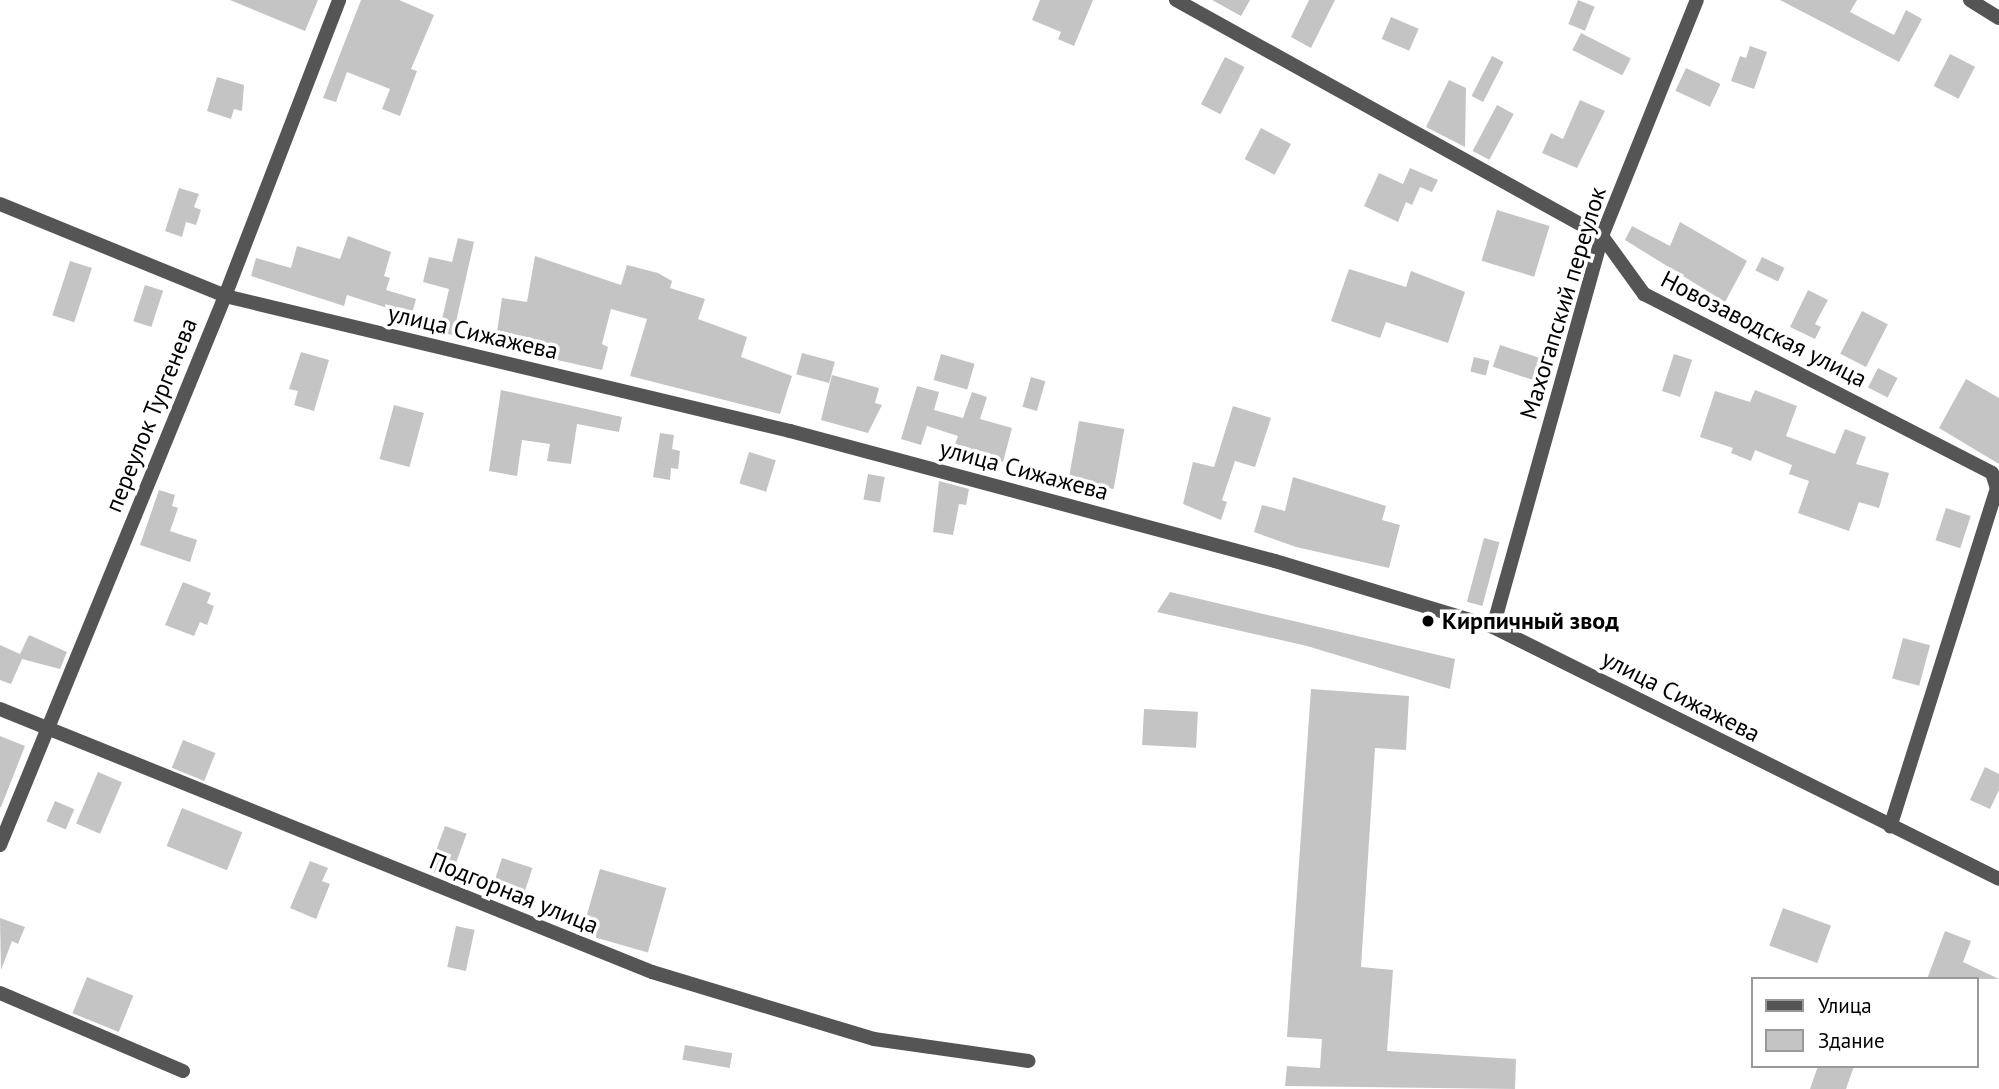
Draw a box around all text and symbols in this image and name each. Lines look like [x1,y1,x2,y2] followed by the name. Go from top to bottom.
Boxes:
[1514,183,1612,423] street label: Махогапский переулок
[1656,265,1872,393] street label: Новозаводская улица
[385,298,561,366] street label: улица Сижажева
[99,313,203,517] street label: переулок Тургенева
[936,434,1112,506] street label: улица Сижажева
[1442,607,1619,635] place label: Кирпичный звод
[1420,613,1436,629] marker: Кирпичный звод
[1597,644,1765,748] street label: улица Сижажева
[425,846,603,940] street label: Подгорная улица
[1750,977,1978,1068] legend
[1818,992,1872,1019] text: Улица
[1818,1027,1885,1054] text: Здание

